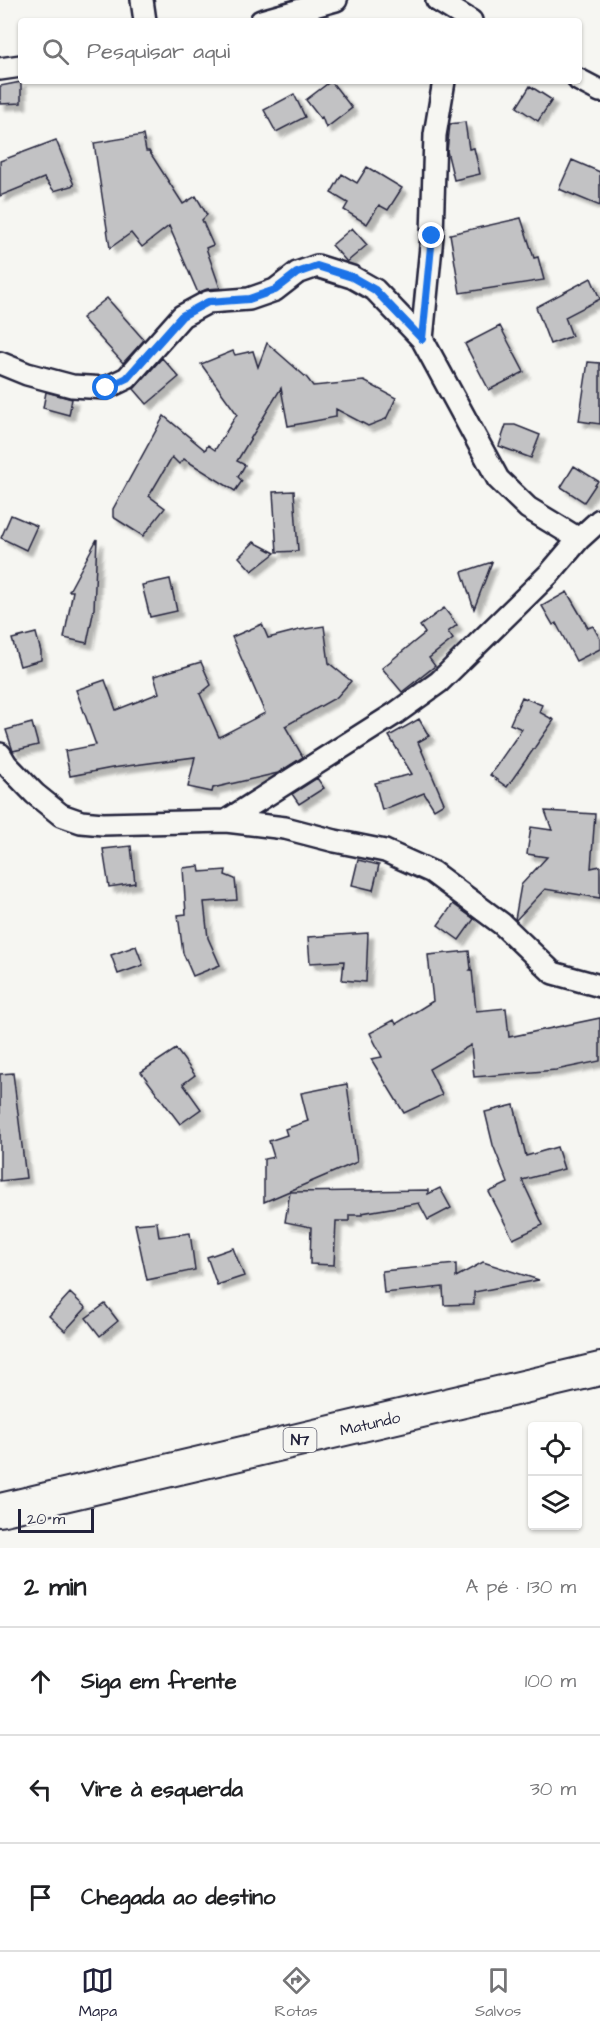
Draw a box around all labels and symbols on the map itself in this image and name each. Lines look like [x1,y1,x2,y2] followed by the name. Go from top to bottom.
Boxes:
[418,222,444,248] route end
[92,374,118,400] route start
[338,1406,402,1442] street label: Matundo
[284,1428,316,1452] road number: N7
[18,1506,94,1534] scale bar

